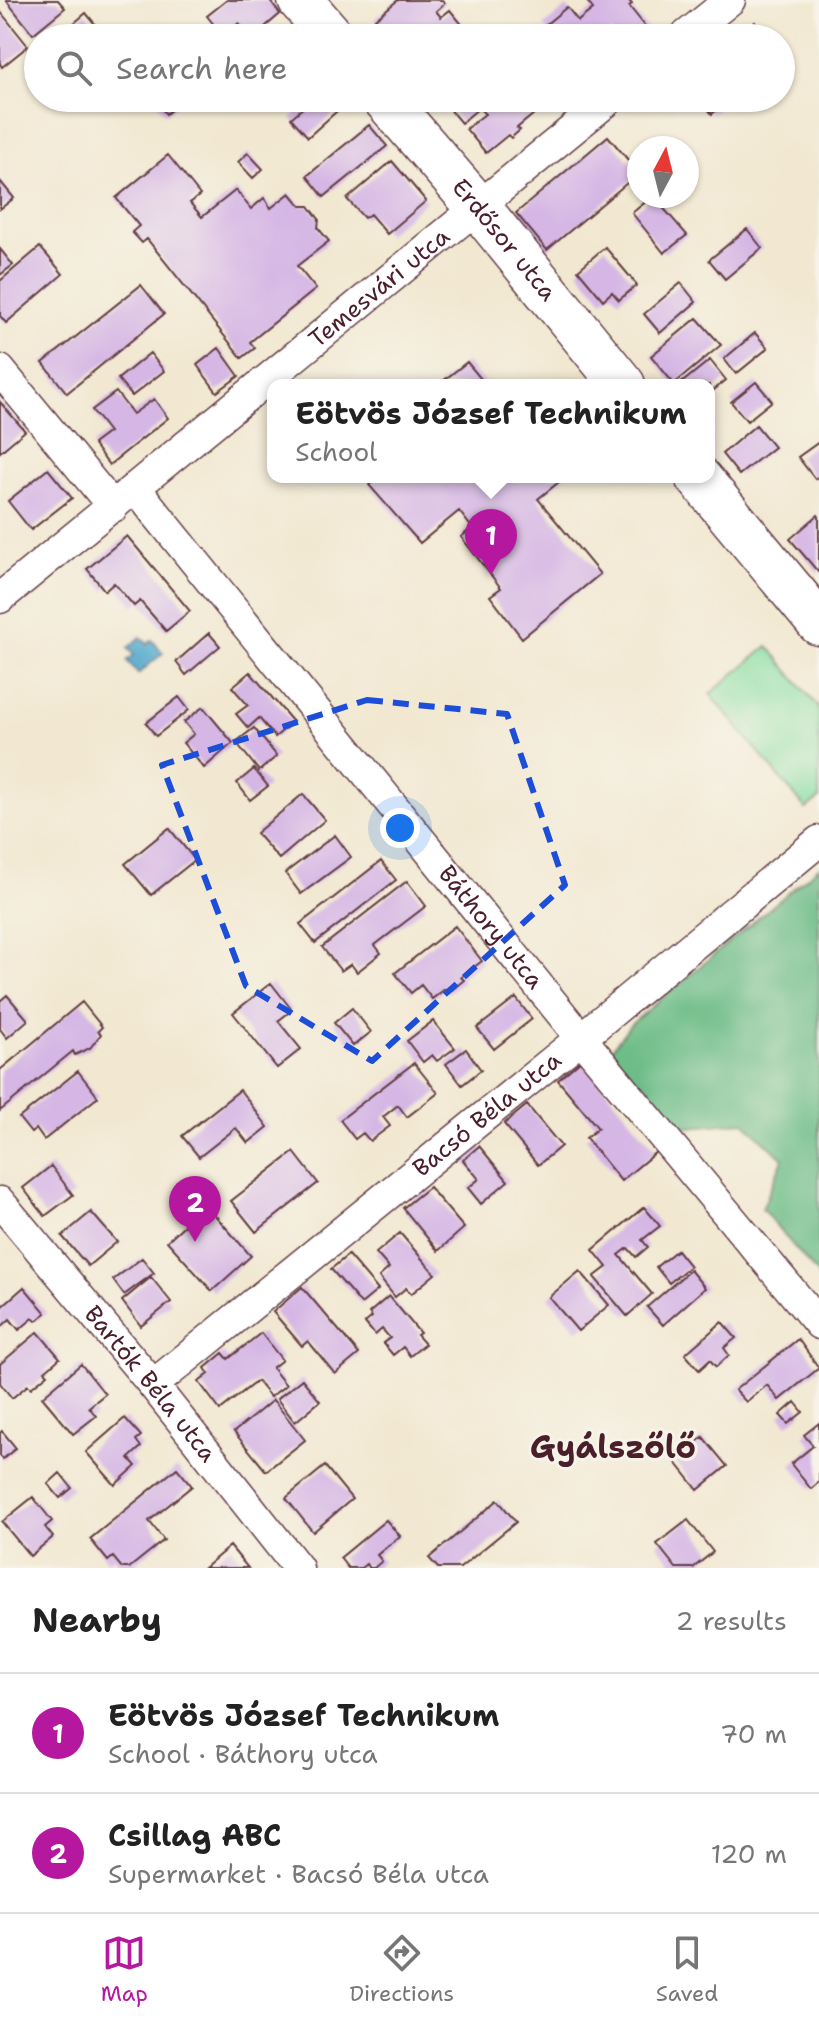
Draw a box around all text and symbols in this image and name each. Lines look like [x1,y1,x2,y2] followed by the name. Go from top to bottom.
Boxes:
[24,24,795,112] search box
[52,46,96,90] icon: search
[116,48,287,89] text: Search here
[627,136,699,208] north arrow
[445,172,564,308] street label: Erdősor utca
[302,220,456,355] street label: Temesvári utca
[267,379,715,483] popup
[295,393,687,434] text: Eötvös József Technikum
[295,434,377,469] text: School
[465,509,517,575] pin: 1
[380,808,420,848] your location
[431,859,551,996] street label: Báthory utca
[406,1044,568,1184] street label: Bacsó Béla utca
[169,1176,221,1242] pin: 2
[77,1299,224,1469] street label: Bartók Béla utca
[530,1425,696,1468] district label: Gyálszőlő
[32,1597,162,1643] text: Nearby
[675,1603,787,1638] text: 2 results
[108,1695,499,1736] text: Eötvös József Technikum
[52,1716,64,1751] text: 1
[720,1716,787,1751] text: 70 m
[108,1736,378,1771] text: School · Báthory utca
[108,1815,281,1856] text: Csillag ABC
[49,1836,67,1871] text: 2
[711,1836,787,1871] text: 120 m
[108,1856,489,1891] text: Supermarket · Bacsó Béla utca
[101,1931,148,2008] tab: Map
[349,1931,454,2008] tab: Directions
[656,1931,718,2008] tab: Saved

